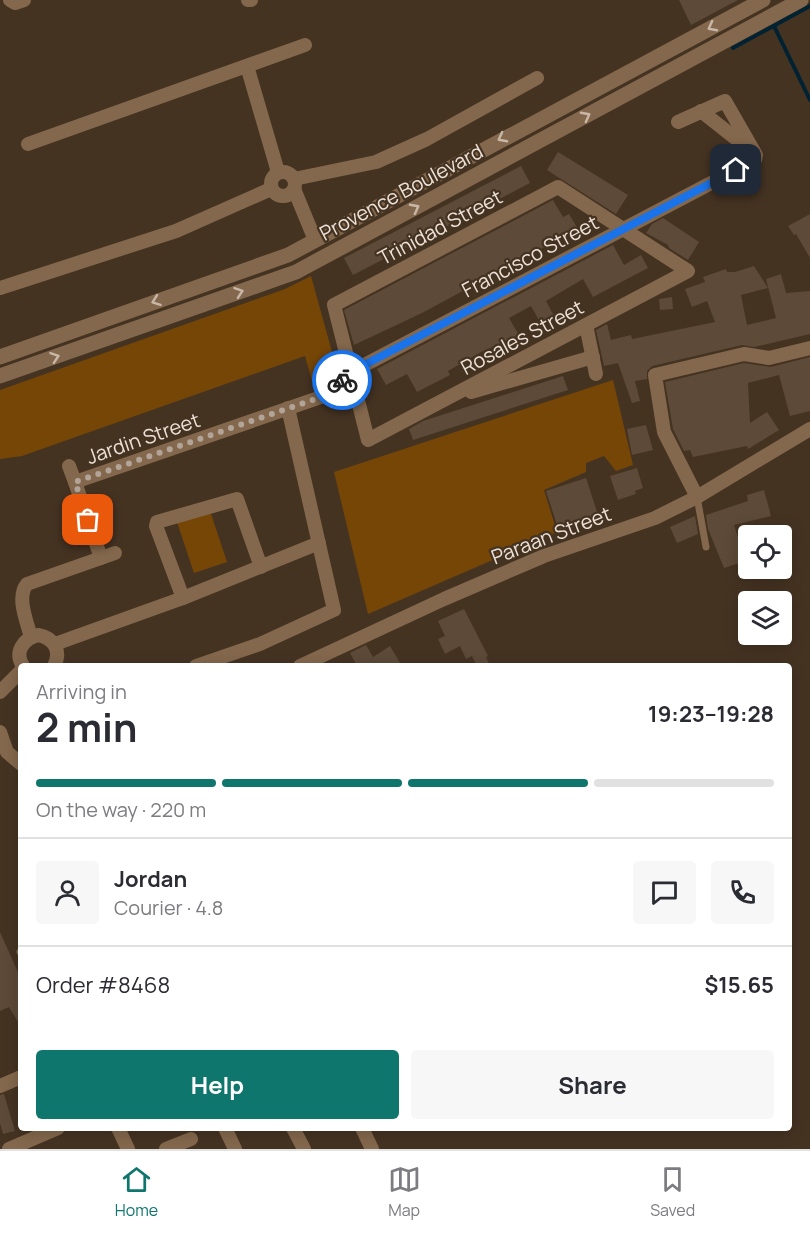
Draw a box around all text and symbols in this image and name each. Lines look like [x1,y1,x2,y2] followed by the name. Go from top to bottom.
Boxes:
[707,20,718,32] one-way arrow
[580,112,591,123] one-way arrow
[498,131,508,142] one-way arrow
[315,137,487,247] street label: Provence Boulevard
[710,144,761,195] pin
[719,153,752,186] icon: home
[373,183,507,271] street label: Trinidad Street
[408,204,419,215] one-way arrow
[457,209,603,303] street label: Francisco Street
[233,286,244,299] one-way arrow
[456,293,588,381] street label: Rosales Street
[151,294,162,307] one-way arrow
[312,350,372,410] courier
[49,351,60,364] one-way arrow
[326,364,359,397] icon: bike
[83,406,203,470] street label: Jardin Street
[62,494,113,545] pin
[487,500,615,570] street label: Paraan Street
[71,503,104,536] icon: bag
[738,525,792,645] map controls
[738,525,792,579] button: locate
[738,591,792,645] button: layers
[36,678,127,705] text: Arriving in
[648,699,774,729] text: 19:23–19:28
[36,700,137,754] text: 2 min
[36,796,206,823] text: On the way · 220 m
[36,861,99,924] button: person
[633,861,696,924] button: chat
[711,861,774,924] button: phone
[114,864,187,894] text: Jordan
[114,894,223,921] text: Courier · 4.8
[36,970,170,1000] text: Order #8468
[704,970,774,1000] text: $15.65
[36,1050,399,1119] button: Help
[411,1050,774,1119] button: Share
[115,1163,158,1221] tab: Home
[388,1163,421,1221] tab: Map
[650,1163,695,1221] tab: Saved

